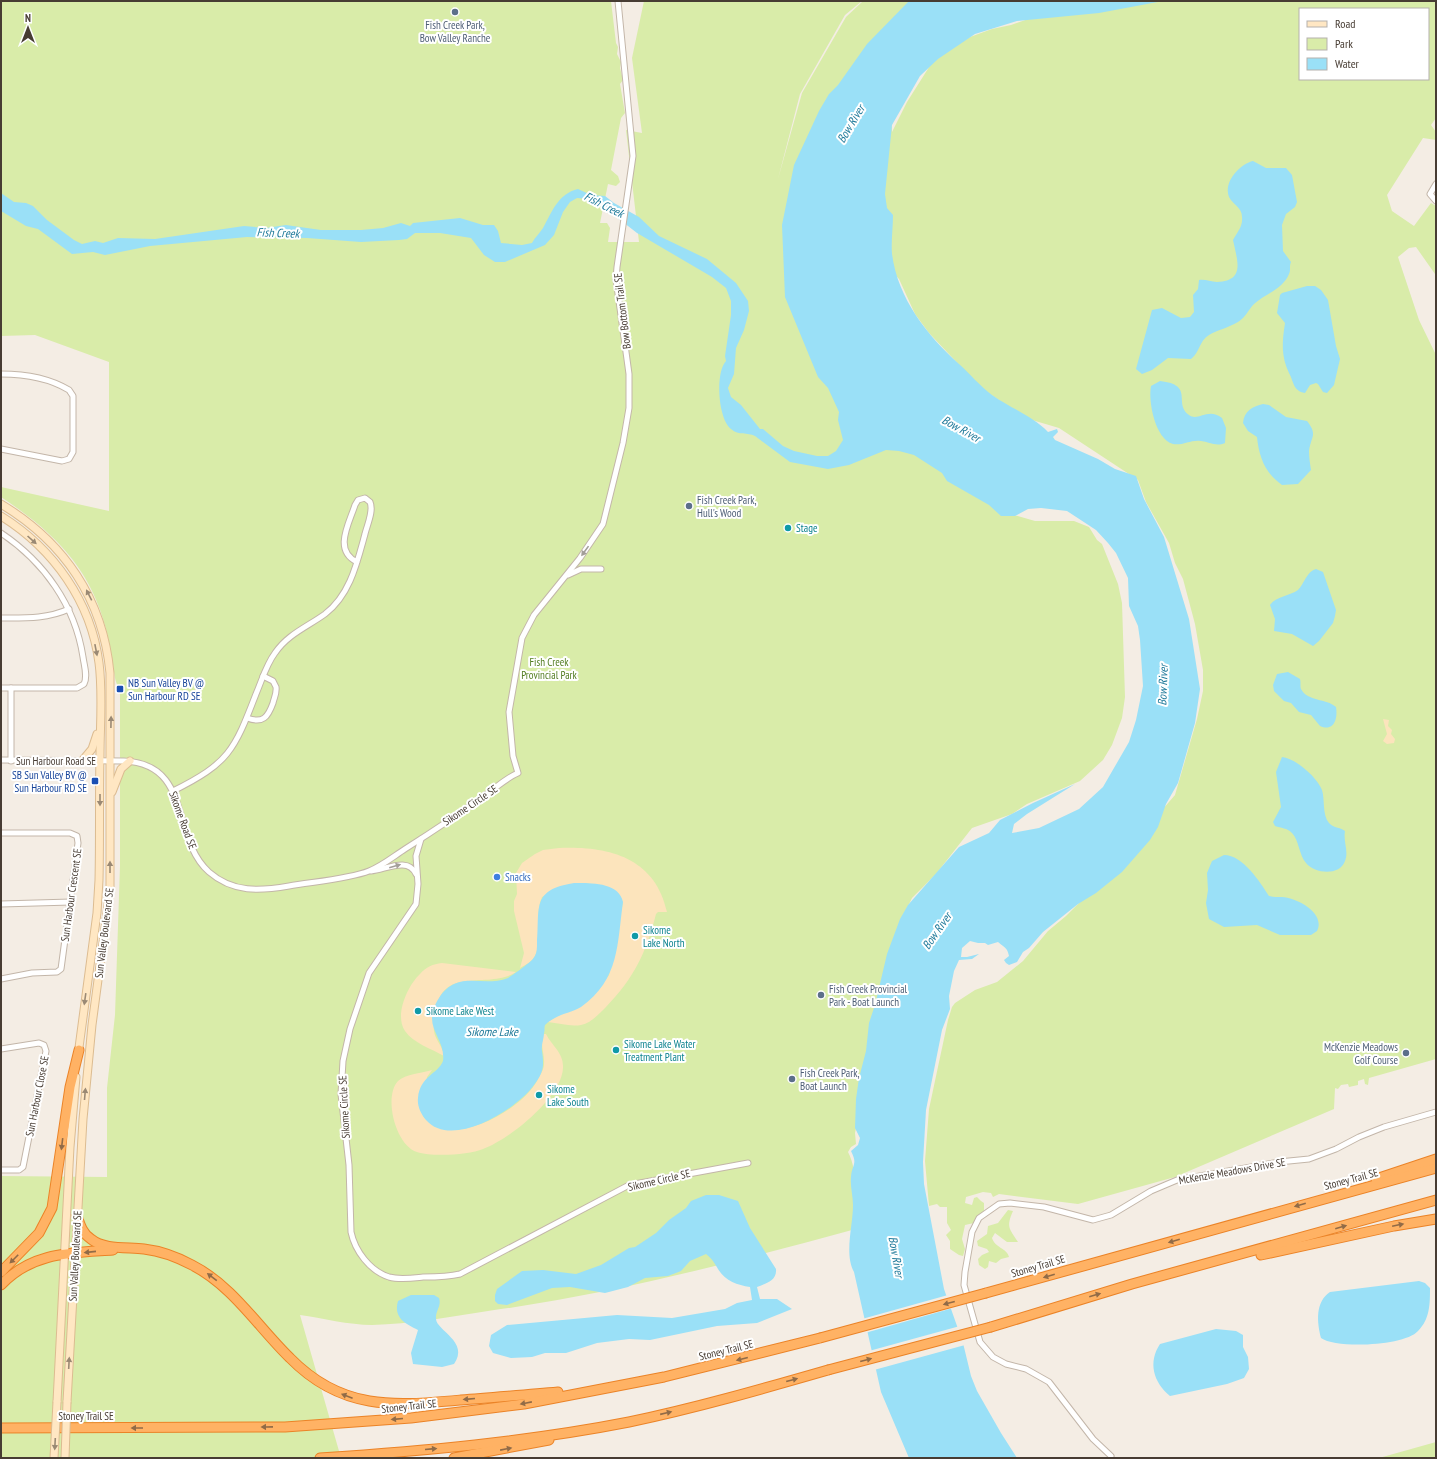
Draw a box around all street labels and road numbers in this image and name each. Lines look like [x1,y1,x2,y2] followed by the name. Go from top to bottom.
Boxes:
[610,272,634,350] street label: Bow Bottom Trail SE
[16,754,96,768] street label: Sun Harbour Road SE
[440,781,500,828] street label: Sikome Circle SE
[166,789,200,851] street label: Sikome Road SE
[58,847,84,942] street label: Sun Harbour Crescent SE
[92,887,117,979] street label: Sun Valley Boulevard SE
[22,1054,52,1138] street label: Sun Harbour Close SE
[335,1075,353,1139] street label: Sikome Circle SE
[1178,1155,1287,1187] street label: McKenzie Meadows Drive SE
[1322,1165,1380,1193] street label: Stoney Trail SE
[627,1166,692,1194] street label: Sikome Circle SE
[66,1210,84,1302] street label: Sun Valley Boulevard SE
[1009,1252,1067,1280] street label: Stoney Trail SE
[697,1336,755,1364] street label: Stoney Trail SE
[381,1396,438,1416] street label: Stoney Trail SE
[58,1409,114,1423] street label: Stoney Trail SE

